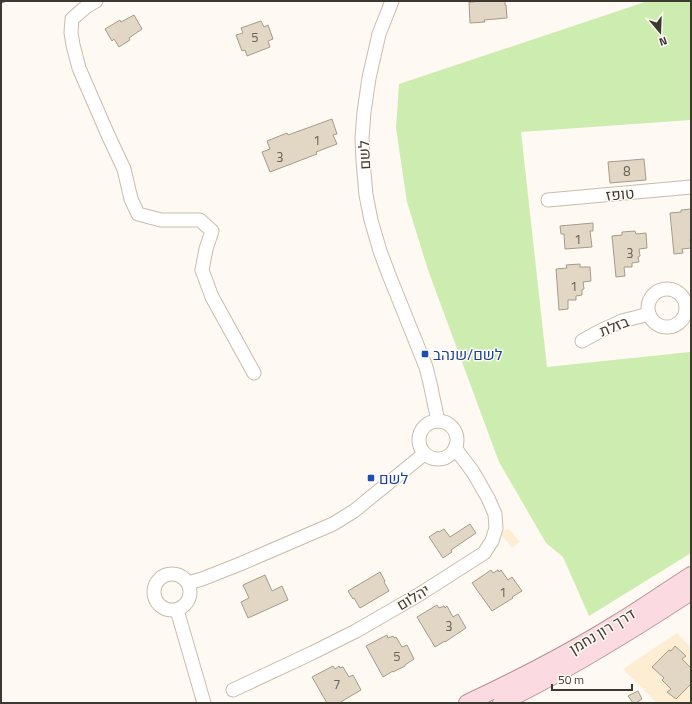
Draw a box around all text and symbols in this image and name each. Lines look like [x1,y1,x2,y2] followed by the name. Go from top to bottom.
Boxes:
[640,12,680,52] north arrow
[251,27,259,47] house number: 5
[657,33,669,50] text: N
[313,130,321,150] house number: 1
[352,140,376,170] street label: לשם
[276,147,284,167] house number: 3
[623,161,631,181] house number: 8
[605,181,635,207] street label: טופז
[574,229,582,249] house number: 1
[626,243,634,263] house number: 3
[570,276,578,296] house number: 1
[596,310,632,342] street label: בזלת
[433,343,503,366] place label: לשם/שנהב
[420,349,430,359] marker: לשם/שנהב
[379,467,408,490] place label: לשם
[366,473,376,483] marker: לשם
[392,578,434,616] street label: יהלום
[499,582,507,602] house number: 1
[565,602,640,660] street label: דרך רון נחמן
[445,616,453,636] house number: 3
[393,646,401,666] house number: 5
[552,666,632,692] scale bar
[558,670,584,689] text: 50 m
[333,674,341,694] house number: 7

